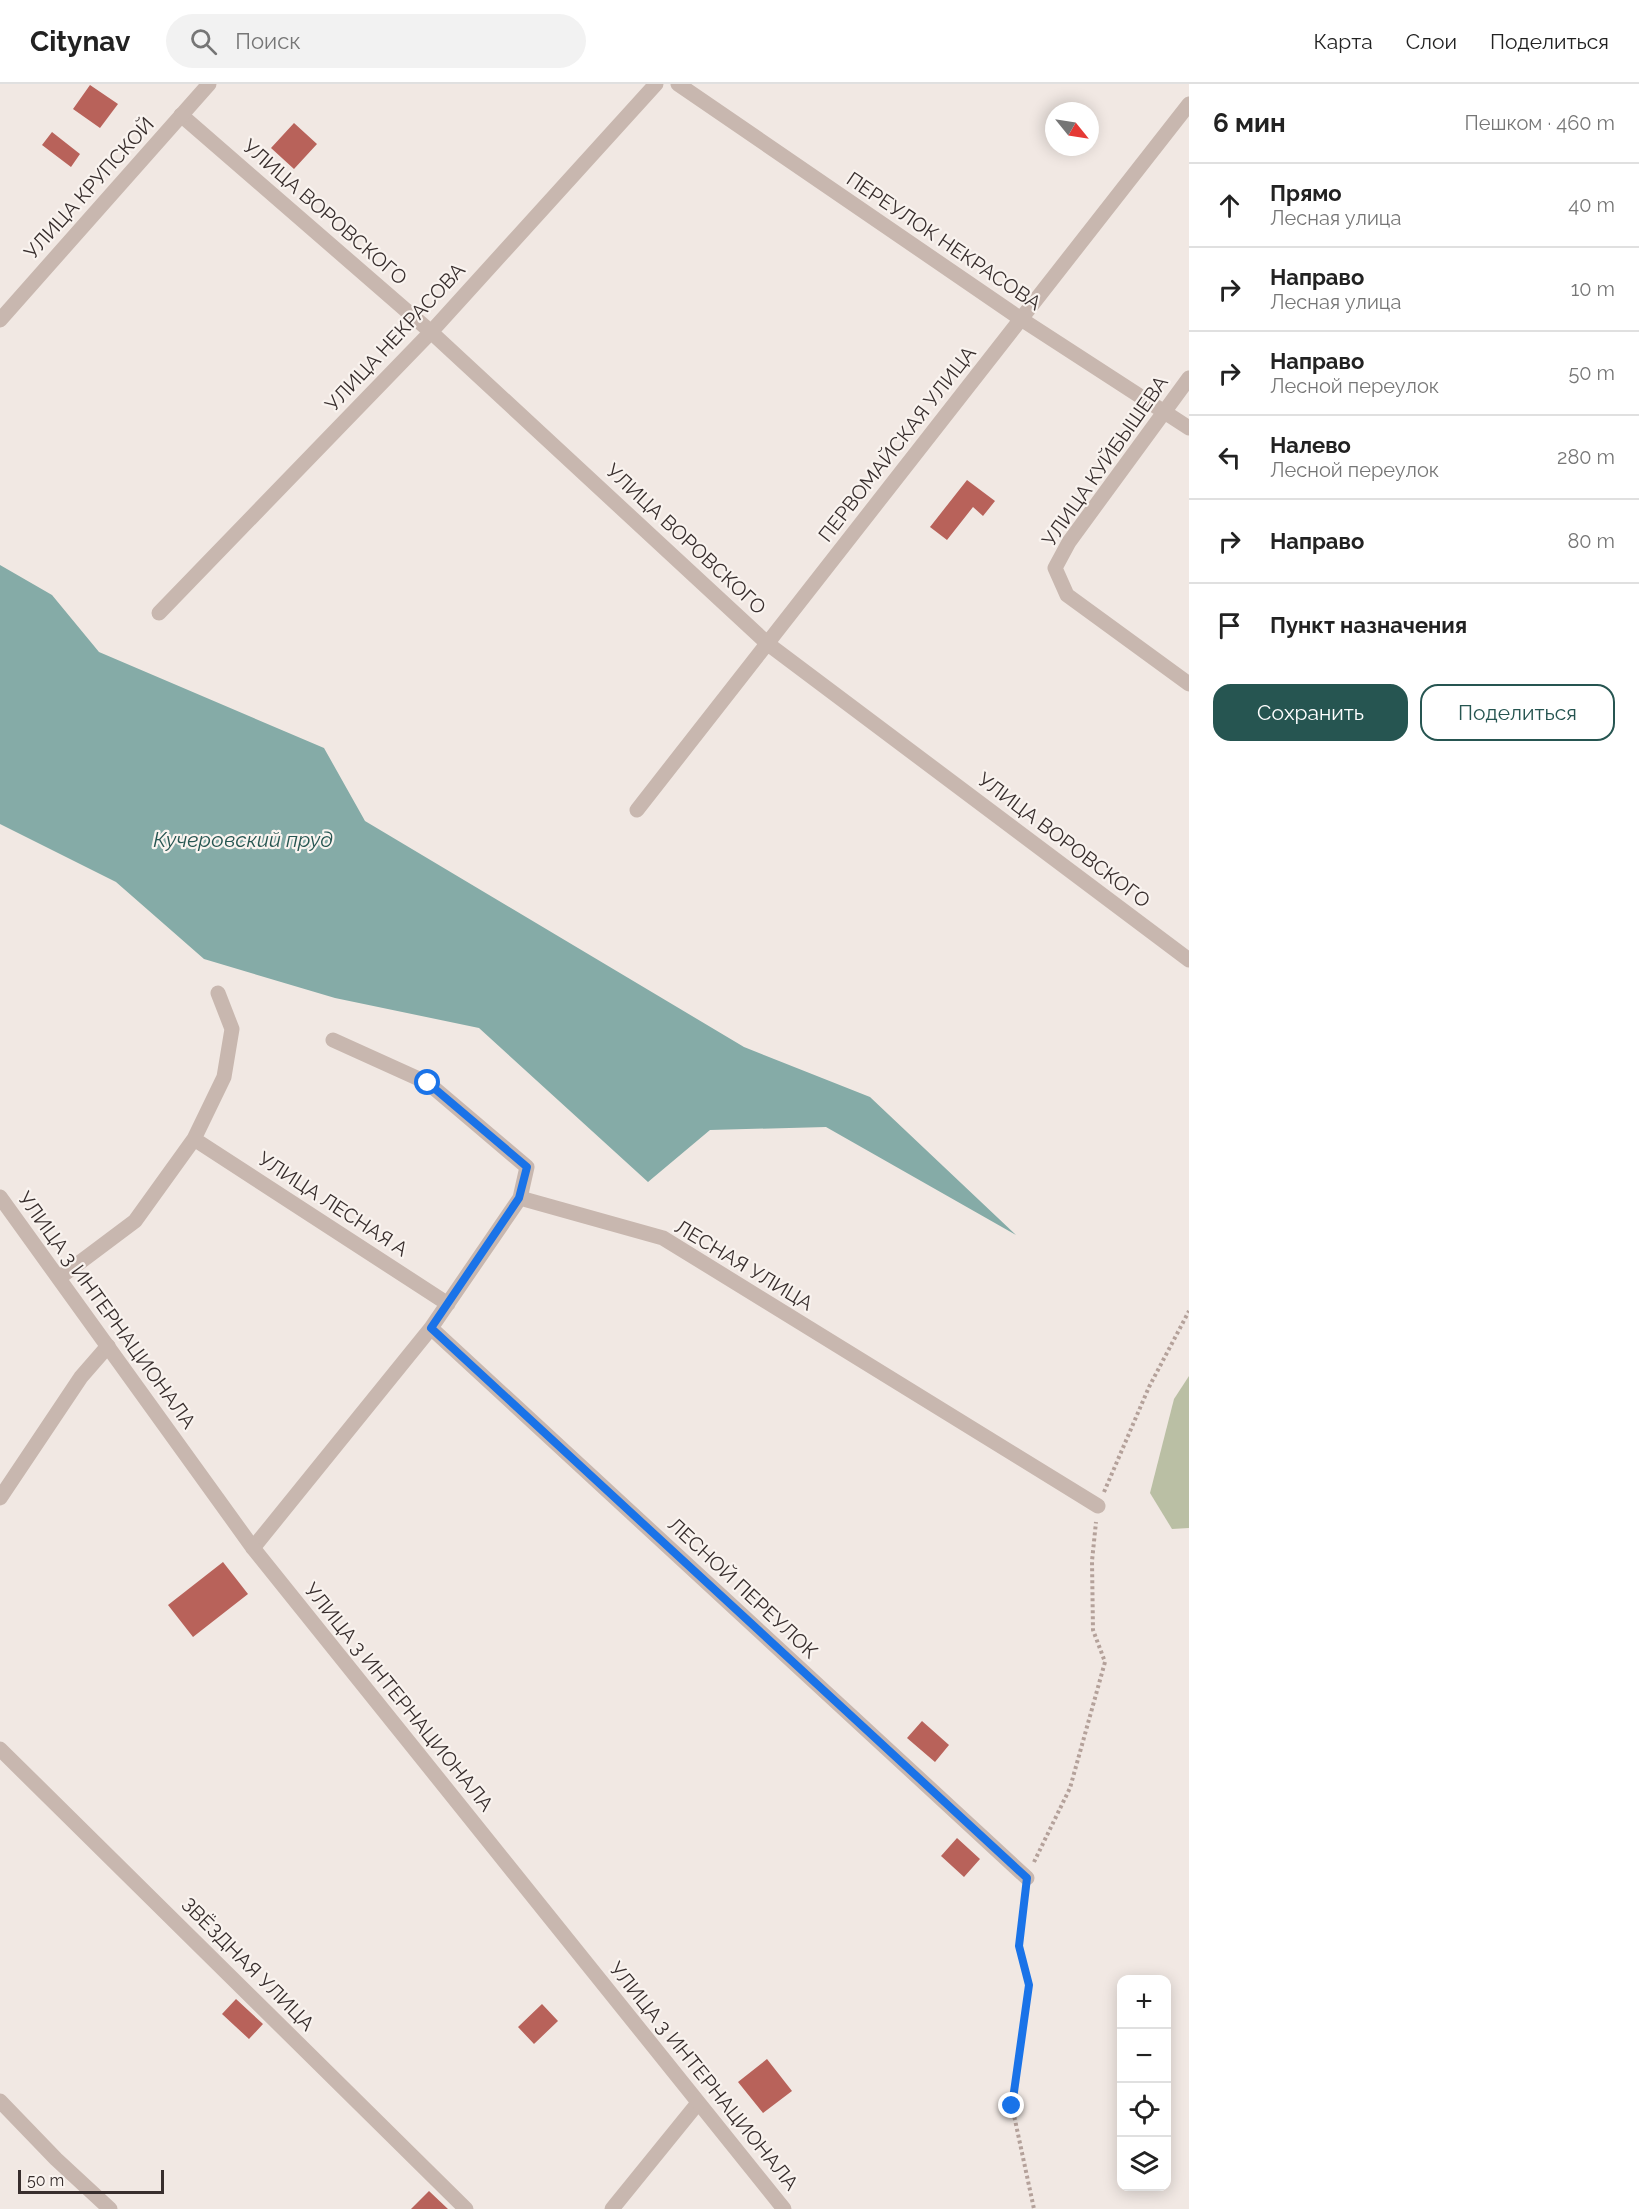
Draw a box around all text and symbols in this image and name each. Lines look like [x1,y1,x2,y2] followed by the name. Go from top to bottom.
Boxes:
[166,14,586,68] search box
[30,25,130,58] text: Citynav
[187,25,220,58] icon: search
[235,28,301,54] text: Поиск
[1314,29,1373,54] text: Карта
[1406,29,1457,54] text: Слои
[1490,29,1609,54] text: Поделиться
[1045,102,1099,156] north arrow
[1213,108,1286,138] text: 6 мин
[1465,111,1615,135] text: Пешком · 460 m
[19,112,159,264] street label: УЛИЦА КРУПСКОЙ
[238,134,412,290] street label: УЛИЦА ВОРОВСКОГО
[842,167,1046,315] street label: ПЕРЕУЛОК НЕКРАСОВА
[1270,180,1342,206] text: Прямо
[1213,189,1246,222] icon: ahead
[1568,193,1615,217] text: 40 m
[1270,206,1401,230] text: Лесная улица
[320,258,470,416] street label: УЛИЦА НЕКРАСОВА
[1270,264,1364,290] text: Направо
[1213,273,1246,306] icon: right
[1571,277,1615,301] text: 10 m
[1270,290,1401,314] text: Лесная улица
[813,341,981,547] street label: ПЕРВОМАЙСКАЯ УЛИЦА
[1270,348,1364,374] text: Направо
[1213,357,1246,390] icon: right
[1568,361,1615,385] text: 50 m
[1037,371,1173,551] street label: УЛИЦА КУЙБЫШЕВА
[1270,374,1439,398] text: Лесной переулок
[1270,432,1351,458] text: Налево
[1213,441,1246,474] icon: left
[1557,445,1615,469] text: 280 m
[1270,458,1439,482] text: Лесной переулок
[601,459,771,619] street label: УЛИЦА ВОРОВСКОГО
[1213,525,1246,558] icon: right
[1270,528,1364,554] text: Направо
[1567,529,1615,553] text: 80 m
[1213,609,1246,642] icon: arrive
[1270,612,1467,638] text: Пункт назначения
[1213,684,1408,741] button: Сохранить
[1420,684,1615,741] button: Поделиться
[973,767,1155,913] street label: УЛИЦА ВОРОВСКОГО
[153,827,333,852] water label: Кучеровский пруд
[414,1069,440,1095] route start
[254,1147,413,1262] street label: УЛИЦА ЛЕСНАЯ А
[13,1187,201,1433] street label: УЛИЦА 3 ИНТЕРНАЦИОНАЛА
[671,1214,818,1316] street label: ЛЕСНАЯ УЛИЦА
[663,1512,823,1664] street label: ЛЕСНОЙ ПЕРЕУЛОК
[299,1578,499,1816] street label: УЛИЦА 3 ИНТЕРНАЦИОНАЛА
[176,1892,320,2036] street label: ЗВЁЗДНАЯ УЛИЦА
[604,1957,804,2195] street label: УЛИЦА 3 ИНТЕРНАЦИОНАЛА
[1117,1975,1171,2191] map controls
[1117,1975,1171,2029] button: +
[1117,2029,1171,2083] button: −
[1117,2083,1171,2137] button: locate
[998,2092,1024,2118] route end
[1117,2137,1171,2191] button: layers
[18,2167,164,2194] scale bar
[27,2171,64,2190] text: 50 m

